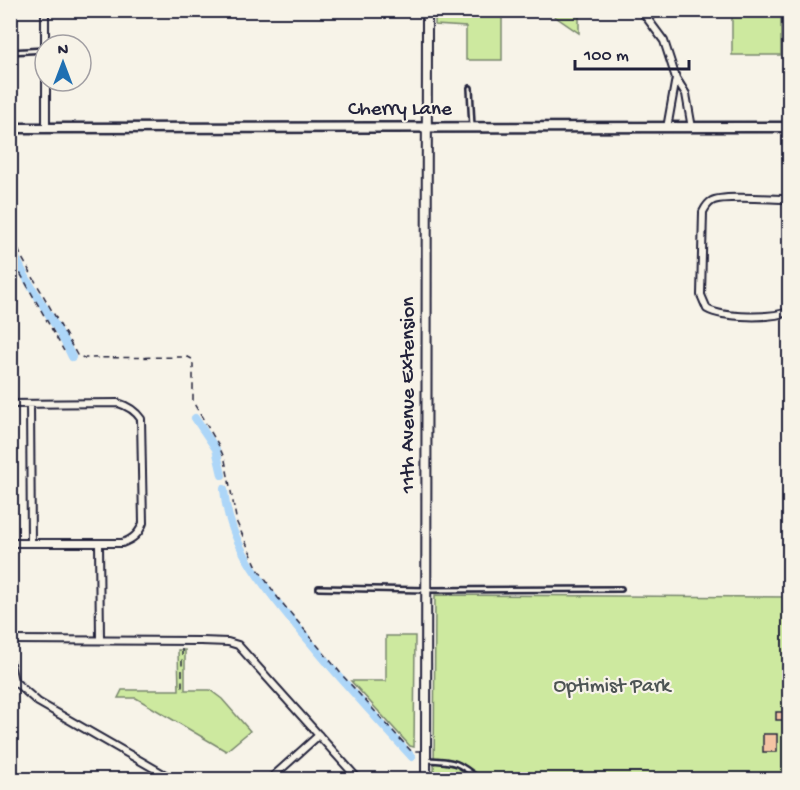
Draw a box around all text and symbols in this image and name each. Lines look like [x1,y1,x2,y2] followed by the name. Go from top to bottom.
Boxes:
[33,33,93,93] north arrow
[575,33,689,71] scale bar
[58,42,69,61] text: N
[583,46,629,67] text: 100 m
[348,98,453,123] street label: Cherry Lane
[397,297,422,494] street label: 11th Avenue Extension
[554,675,673,700] park label: Optimist Park

